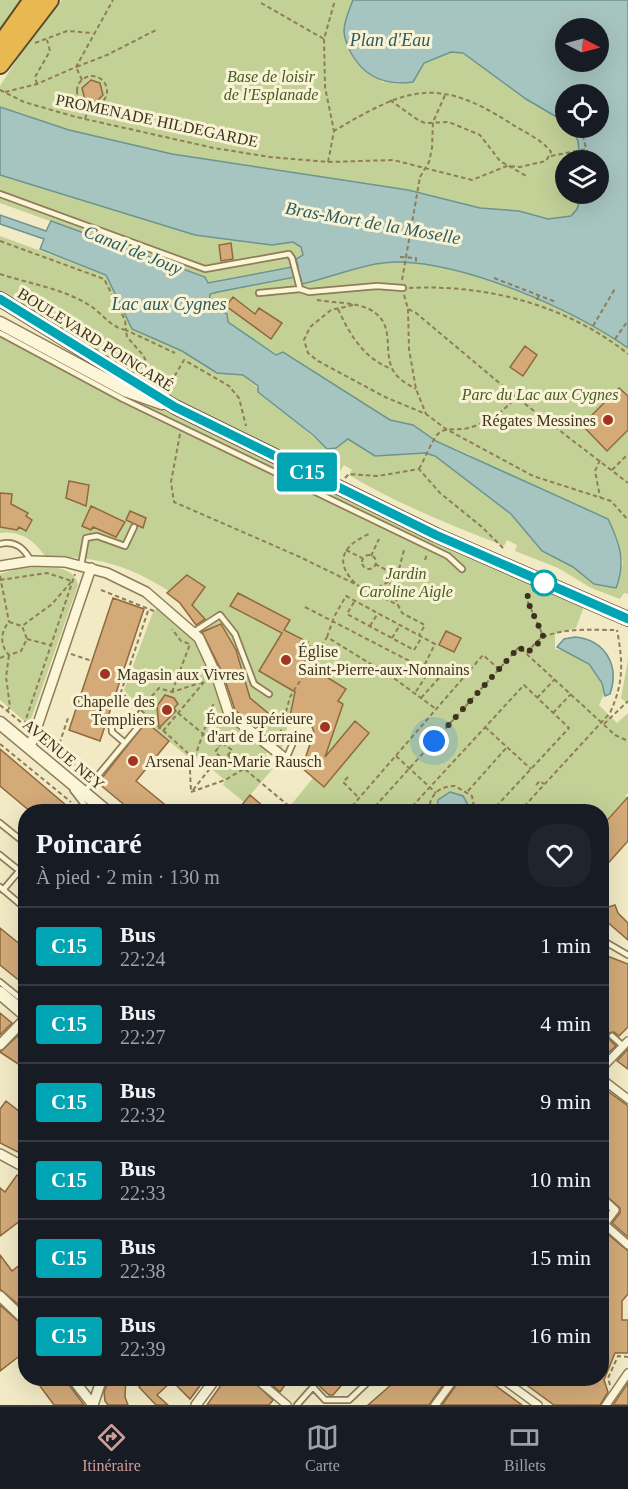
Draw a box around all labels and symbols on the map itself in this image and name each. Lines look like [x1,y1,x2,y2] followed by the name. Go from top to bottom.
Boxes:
[555,18,609,72] north arrow
[349,30,430,50] water label: Plan d'Eau
[224,68,318,104] park label: Base de loisir de l'Esplanade
[54,91,260,150] street label: PROMENADE HILDEGARDE
[284,198,462,248] water label: Bras-Mort de la Moselle
[81,221,185,279] water label: Canal de Jouy
[15,284,177,394] street label: BOULEVARD POINCARÉ
[111,294,226,314] water label: Lac aux Cygnes
[461,386,618,404] park label: Parc du Lac aux Cygnes
[482,412,596,430] place label: Régates Messines
[601,413,615,427] marker: Régates Messines
[272,452,342,492] line badge: C15
[359,565,453,601] park label: Jardin Caroline Aigle
[531,570,557,596] unlabelled marker
[298,642,470,678] place label: Église Saint-Pierre-aux-Nonnains
[279,653,293,667] marker: Église Saint-Pierre-aux-Nonnains
[117,666,245,684] place label: Magasin aux Vivres
[98,667,112,681] marker: Magasin aux Vivres
[73,693,155,729] place label: Chapelle des Templiers
[160,703,174,717] marker: Chapelle des Templiers
[206,709,313,745] place label: École supérieure d'art de Lorraine
[20,716,108,794] street label: AVENUE NEY
[318,720,332,734] marker: École supérieure d'art de Lorraine
[419,726,449,756] your location
[145,753,322,770] place label: Arsenal Jean-Marie Rausch
[126,754,140,768] marker: Arsenal Jean-Marie Rausch

